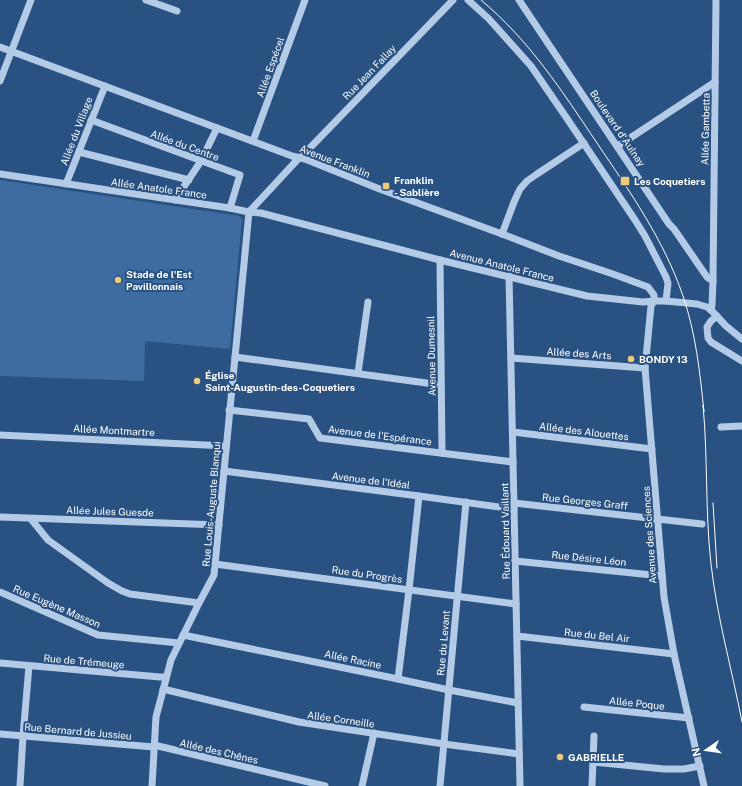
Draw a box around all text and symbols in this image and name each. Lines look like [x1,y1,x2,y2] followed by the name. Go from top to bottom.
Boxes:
[254,35,286,99] street label: Allée Espécel
[340,42,399,102] street label: Rue Jean Fallay
[588,87,648,169] street label: Boulevard d'Aulnay
[698,93,712,165] street label: Allée Gambetta
[57,95,95,167] street label: Allée du Village
[149,127,221,163] street label: Allée du Centre
[298,142,372,180] street label: Avenue Franklin
[394,174,440,198] place label: Franklin - Sablière
[110,175,208,201] street label: Allée Anatole France
[619,175,631,187] marker: Les Coquetiers
[634,175,705,187] place label: Les Coquetiers
[381,181,391,191] marker: Franklin - Sablière
[449,246,556,284] street label: Avenue Anatole France
[126,268,192,292] place label: Stade de l'Est Pavillonnais
[113,275,123,285] marker: Stade de l'Est Pavillonnais
[424,316,438,396] street label: Avenue Dumesnil
[546,345,612,361] street label: Allée des Arts
[639,353,688,365] place label: BONDY 13
[626,354,636,364] marker: BONDY 13
[205,369,355,393] place label: Église Saint-Augustin-des-Coquetiers
[192,376,202,386] marker: Église Saint-Augustin-des-Coquetiers
[539,420,629,442] street label: Allée des Alouettes
[73,422,155,438] street label: Allée Montmartre
[327,423,433,447] street label: Avenue de l'Espérance
[200,441,222,567] street label: Rue Louis-Auguste Blanqui
[331,469,411,491] street label: Avenue de l'Idéal
[498,482,512,579] street label: Rue Édouard Vaillant
[640,486,658,584] street label: Avenue des Sciences
[542,491,629,511] street label: Rue Georges Graff
[66,503,154,519] street label: Allée Jules Guesde
[551,548,627,568] street label: Rue Désire Léon
[331,563,403,585] street label: Rue du Progrès
[11,582,103,630] street label: Rue Eugène Masson
[434,610,452,676] street label: Rue du Levant
[564,626,631,644] street label: Rue du Bel Air
[323,647,383,671] street label: Allée Racine
[43,651,125,671] street label: Rue de Trémeuge
[609,694,666,712] street label: Allée Poque
[306,708,376,730] street label: Allée Corneille
[24,720,132,742] street label: Rue Bernard de Jussieu
[686,730,726,770] north arrow
[179,736,259,766] street label: Allée des Chênes
[689,747,703,758] text: N
[568,751,624,763] place label: GABRIELLE
[555,752,565,762] marker: GABRIELLE

